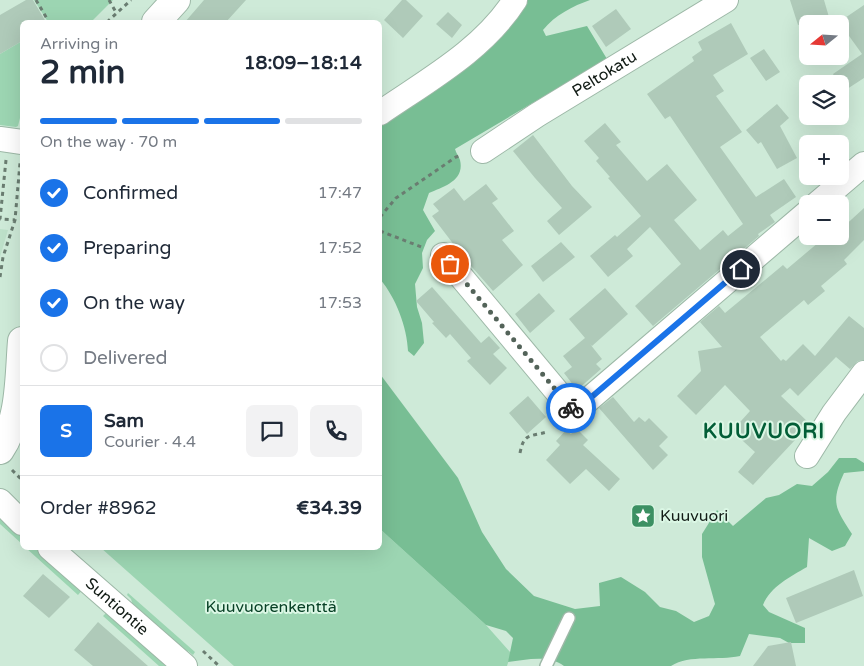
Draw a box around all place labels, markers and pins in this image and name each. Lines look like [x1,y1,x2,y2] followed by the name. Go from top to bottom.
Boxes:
[429,243,471,285] pin
[720,248,762,290] pin
[630,503,656,529] place icon: Kuuvuori
[660,506,728,526] place label: Kuuvuori

